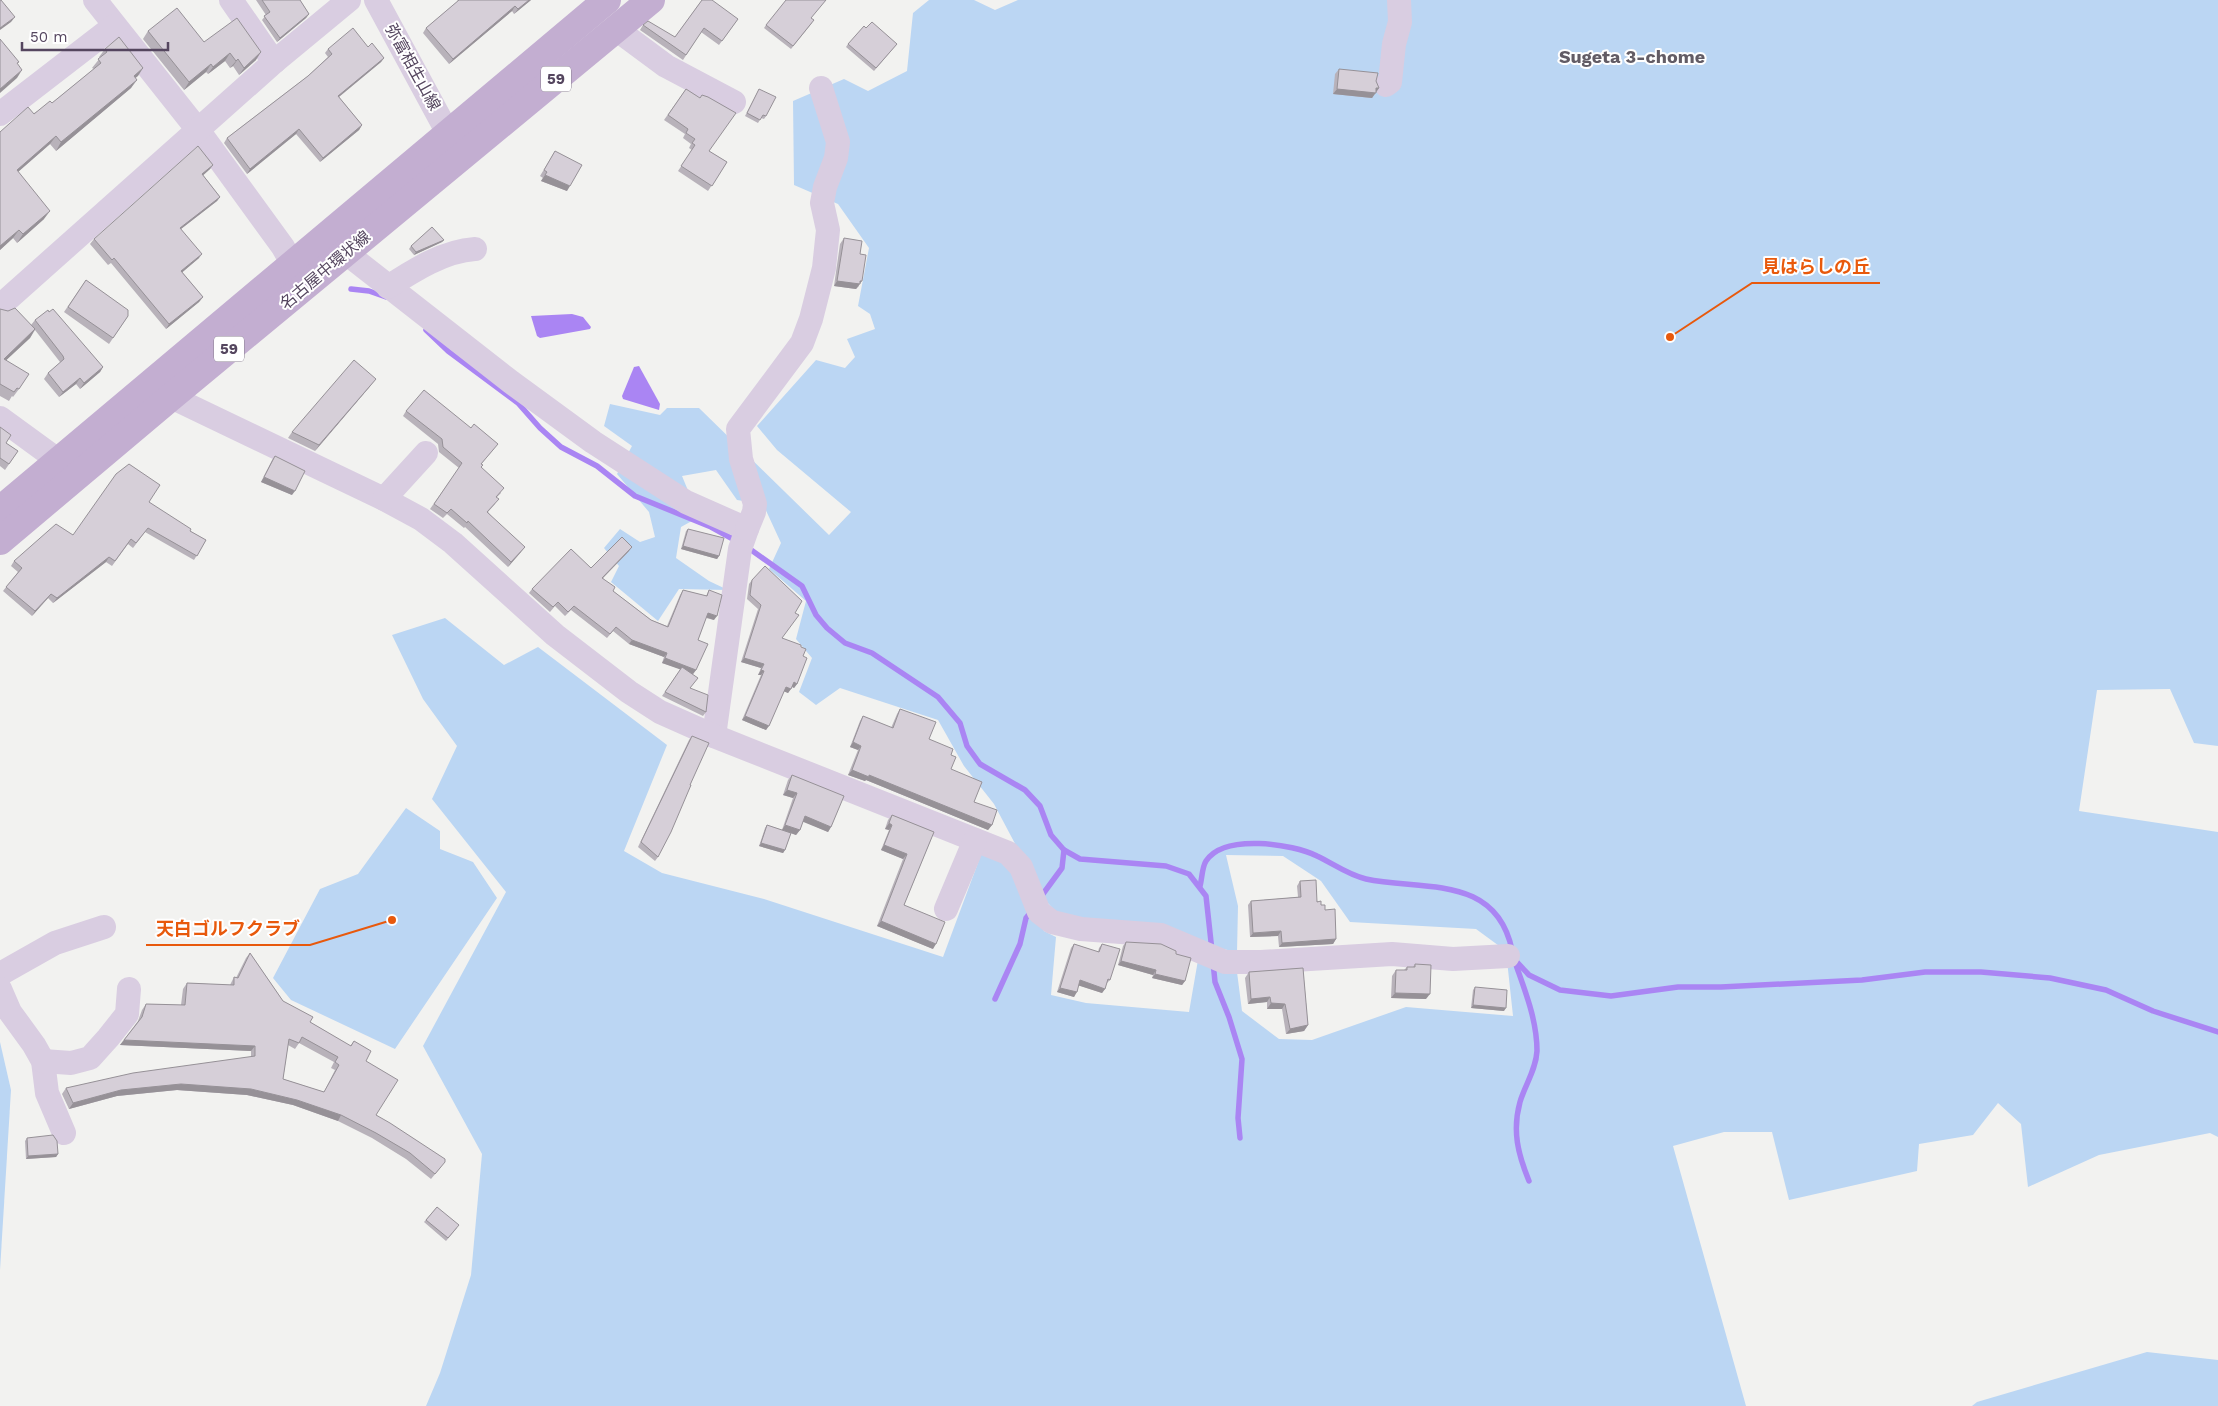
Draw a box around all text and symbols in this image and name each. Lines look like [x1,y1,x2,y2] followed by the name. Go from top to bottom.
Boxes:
[22,20,169,52] scale bar
[381,20,445,114] street label: 弥富相生山線
[30,28,67,46] text: 50 m
[1559,46,1705,67] district label: Sugeta 3-chome
[541,66,571,92] road number: 59
[276,227,374,313] street label: 名古屋中環状線
[1752,250,1880,283] callout: 見はらしの丘
[1762,256,1870,277] text: 見はらしの丘
[214,336,244,362] road number: 59
[146,912,310,945] callout: 天白ゴルフクラブ
[156,918,300,939] text: 天白ゴルフクラブ

